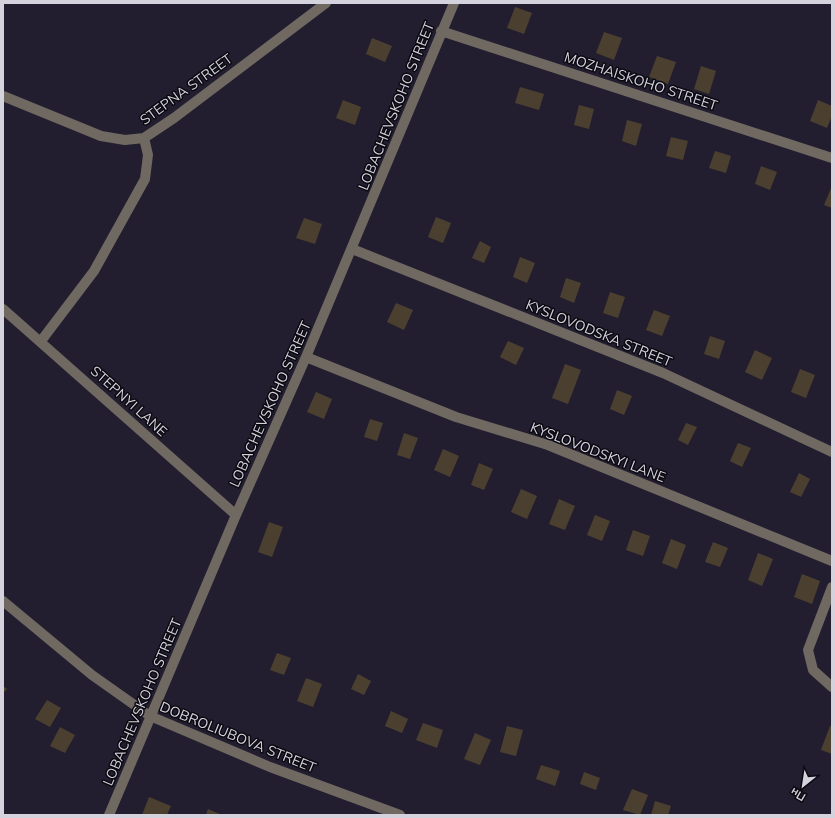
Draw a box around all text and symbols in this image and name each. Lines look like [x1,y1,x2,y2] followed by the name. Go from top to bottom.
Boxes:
[354,19,438,193] street label: LOBACHEVSKOHO STREET
[562,48,720,114] street label: MOZHAISKOHO STREET
[136,49,236,129] street label: STEPNA STREET
[523,295,675,371] street label: KYSLOVODSKA STREET
[225,318,315,490] street label: LOBACHEVSKOHO STREET
[87,362,171,440] street label: STEPNYI LANE
[528,418,668,486] street label: KYSLOVODSKYI LANE
[99,615,186,788] street label: LOBACHEVSKOHO STREET
[157,697,319,777] street label: DOBROLIUBOVA STREET
[783,766,823,806] north arrow
[788,785,808,805] text: Пн

